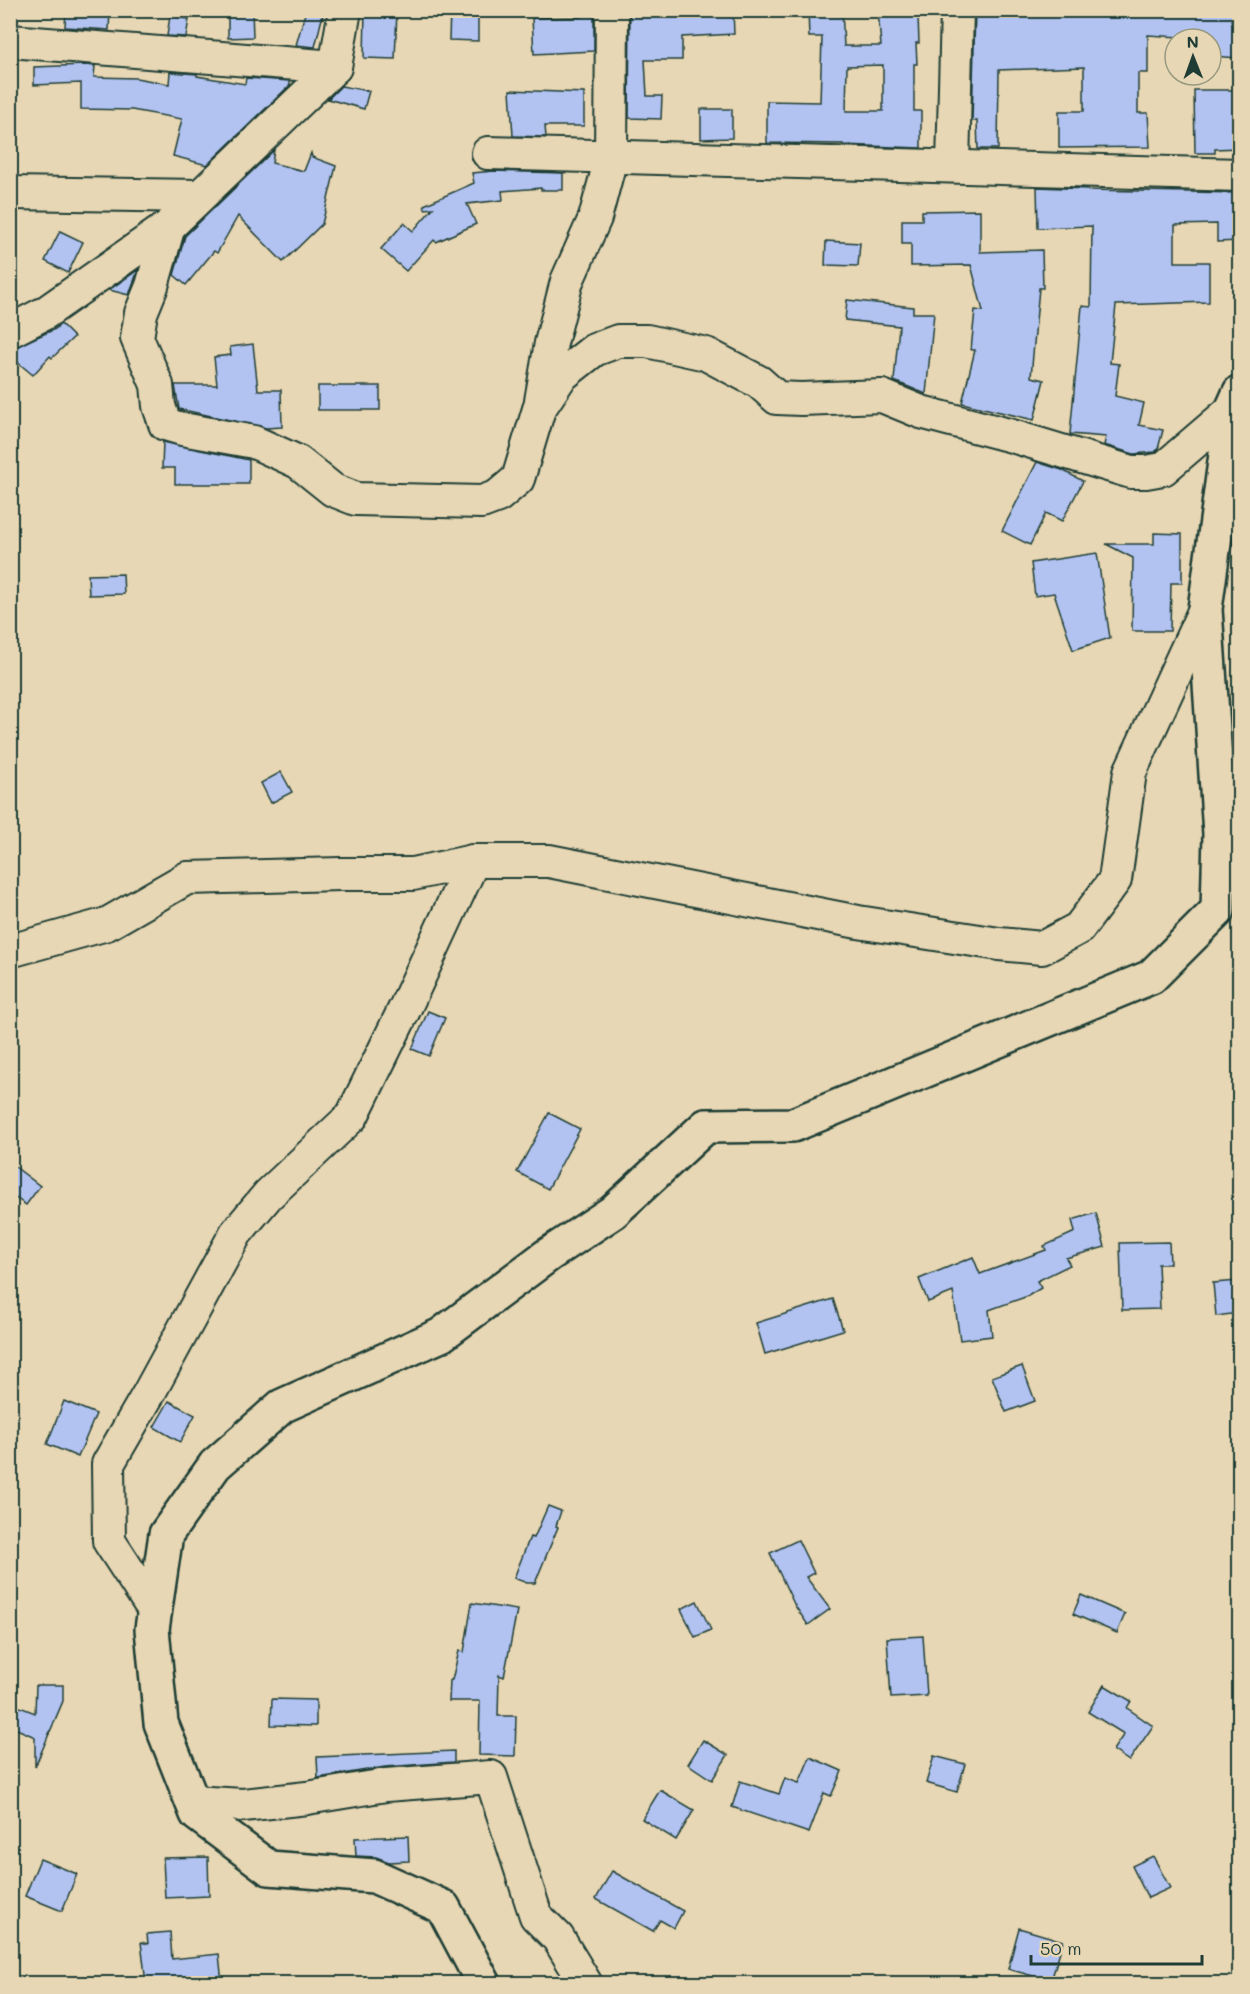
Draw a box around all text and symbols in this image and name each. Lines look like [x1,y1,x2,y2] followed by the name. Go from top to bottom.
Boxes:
[1163,27,1223,87] north arrow
[1186,31,1199,52] text: N
[1031,1928,1202,1966] scale bar
[1040,1936,1082,1960] text: 50 m

